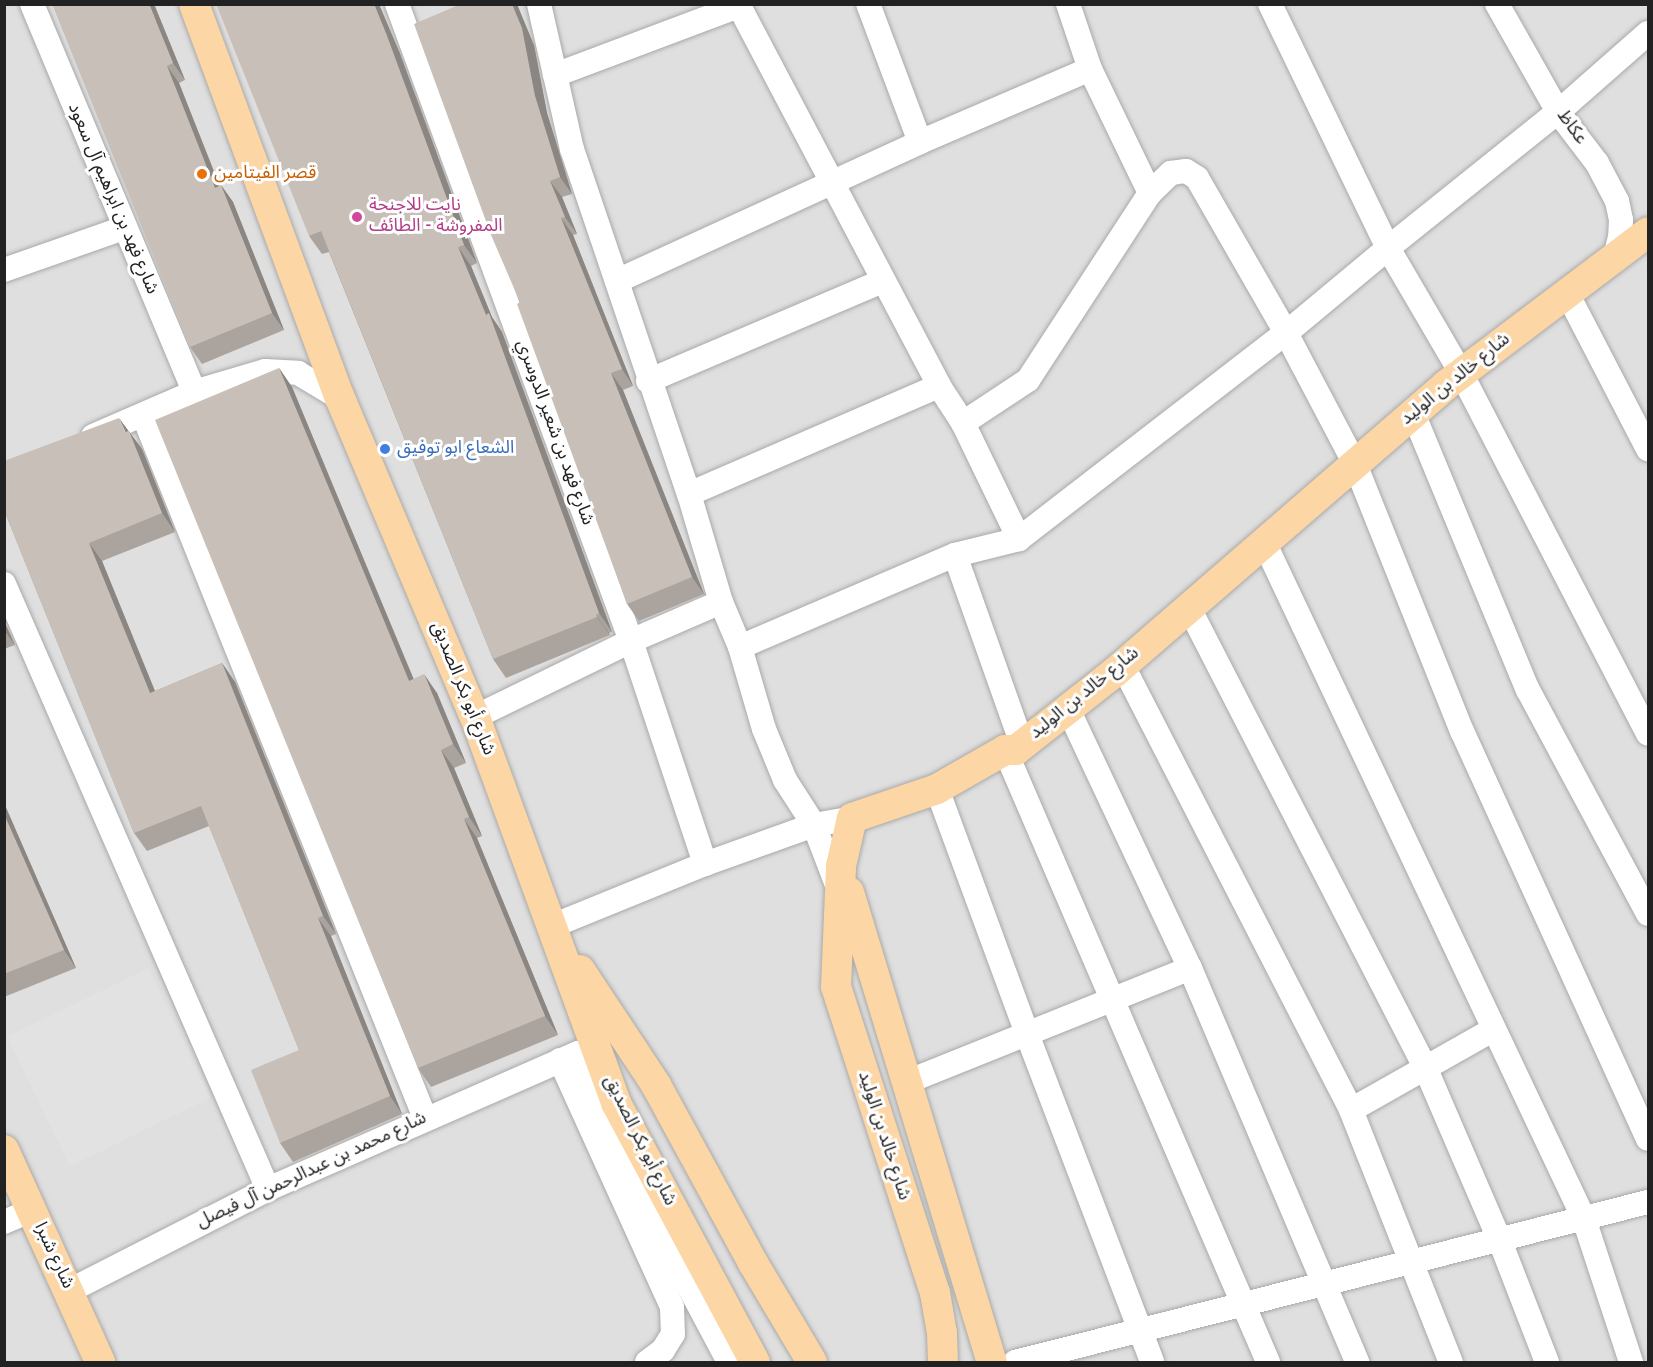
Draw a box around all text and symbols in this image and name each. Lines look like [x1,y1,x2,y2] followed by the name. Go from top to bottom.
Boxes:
[62,100,162,298] street label: شارع فهد بن ابراهيم آل سعود
[1551,106,1591,150] street label: عكاظ
[214,163,316,185] place label: قصر الفيتامين
[195,167,209,181] marker: قصر الفيتامين
[369,196,503,238] place label: نايت للاجنحة المفروشة - الطائف
[350,210,364,224] marker: نايت للاجنحة المفروشة - الطائف
[1397,329,1515,431] street label: شارع خالد بن الوليد
[510,337,598,529] street label: شارع فهد بن شعير الدوسري
[397,438,514,460] place label: الشعاع ابو توفيق
[378,442,392,456] marker: الشعاع ابو توفيق
[425,619,499,759] street label: شارع أبو بكر الصديق
[1026,643,1144,745] street label: شارع خالد بن الوليد
[852,1069,914,1203] street label: شارع خالد بن الوليد
[598,1072,680,1210] street label: شارع أبو بكر الصديق
[194,1108,430,1234] street label: شارع محمد بن عبدالرحمن آل فيصل
[28,1219,78,1293] street label: شارع شبرا

